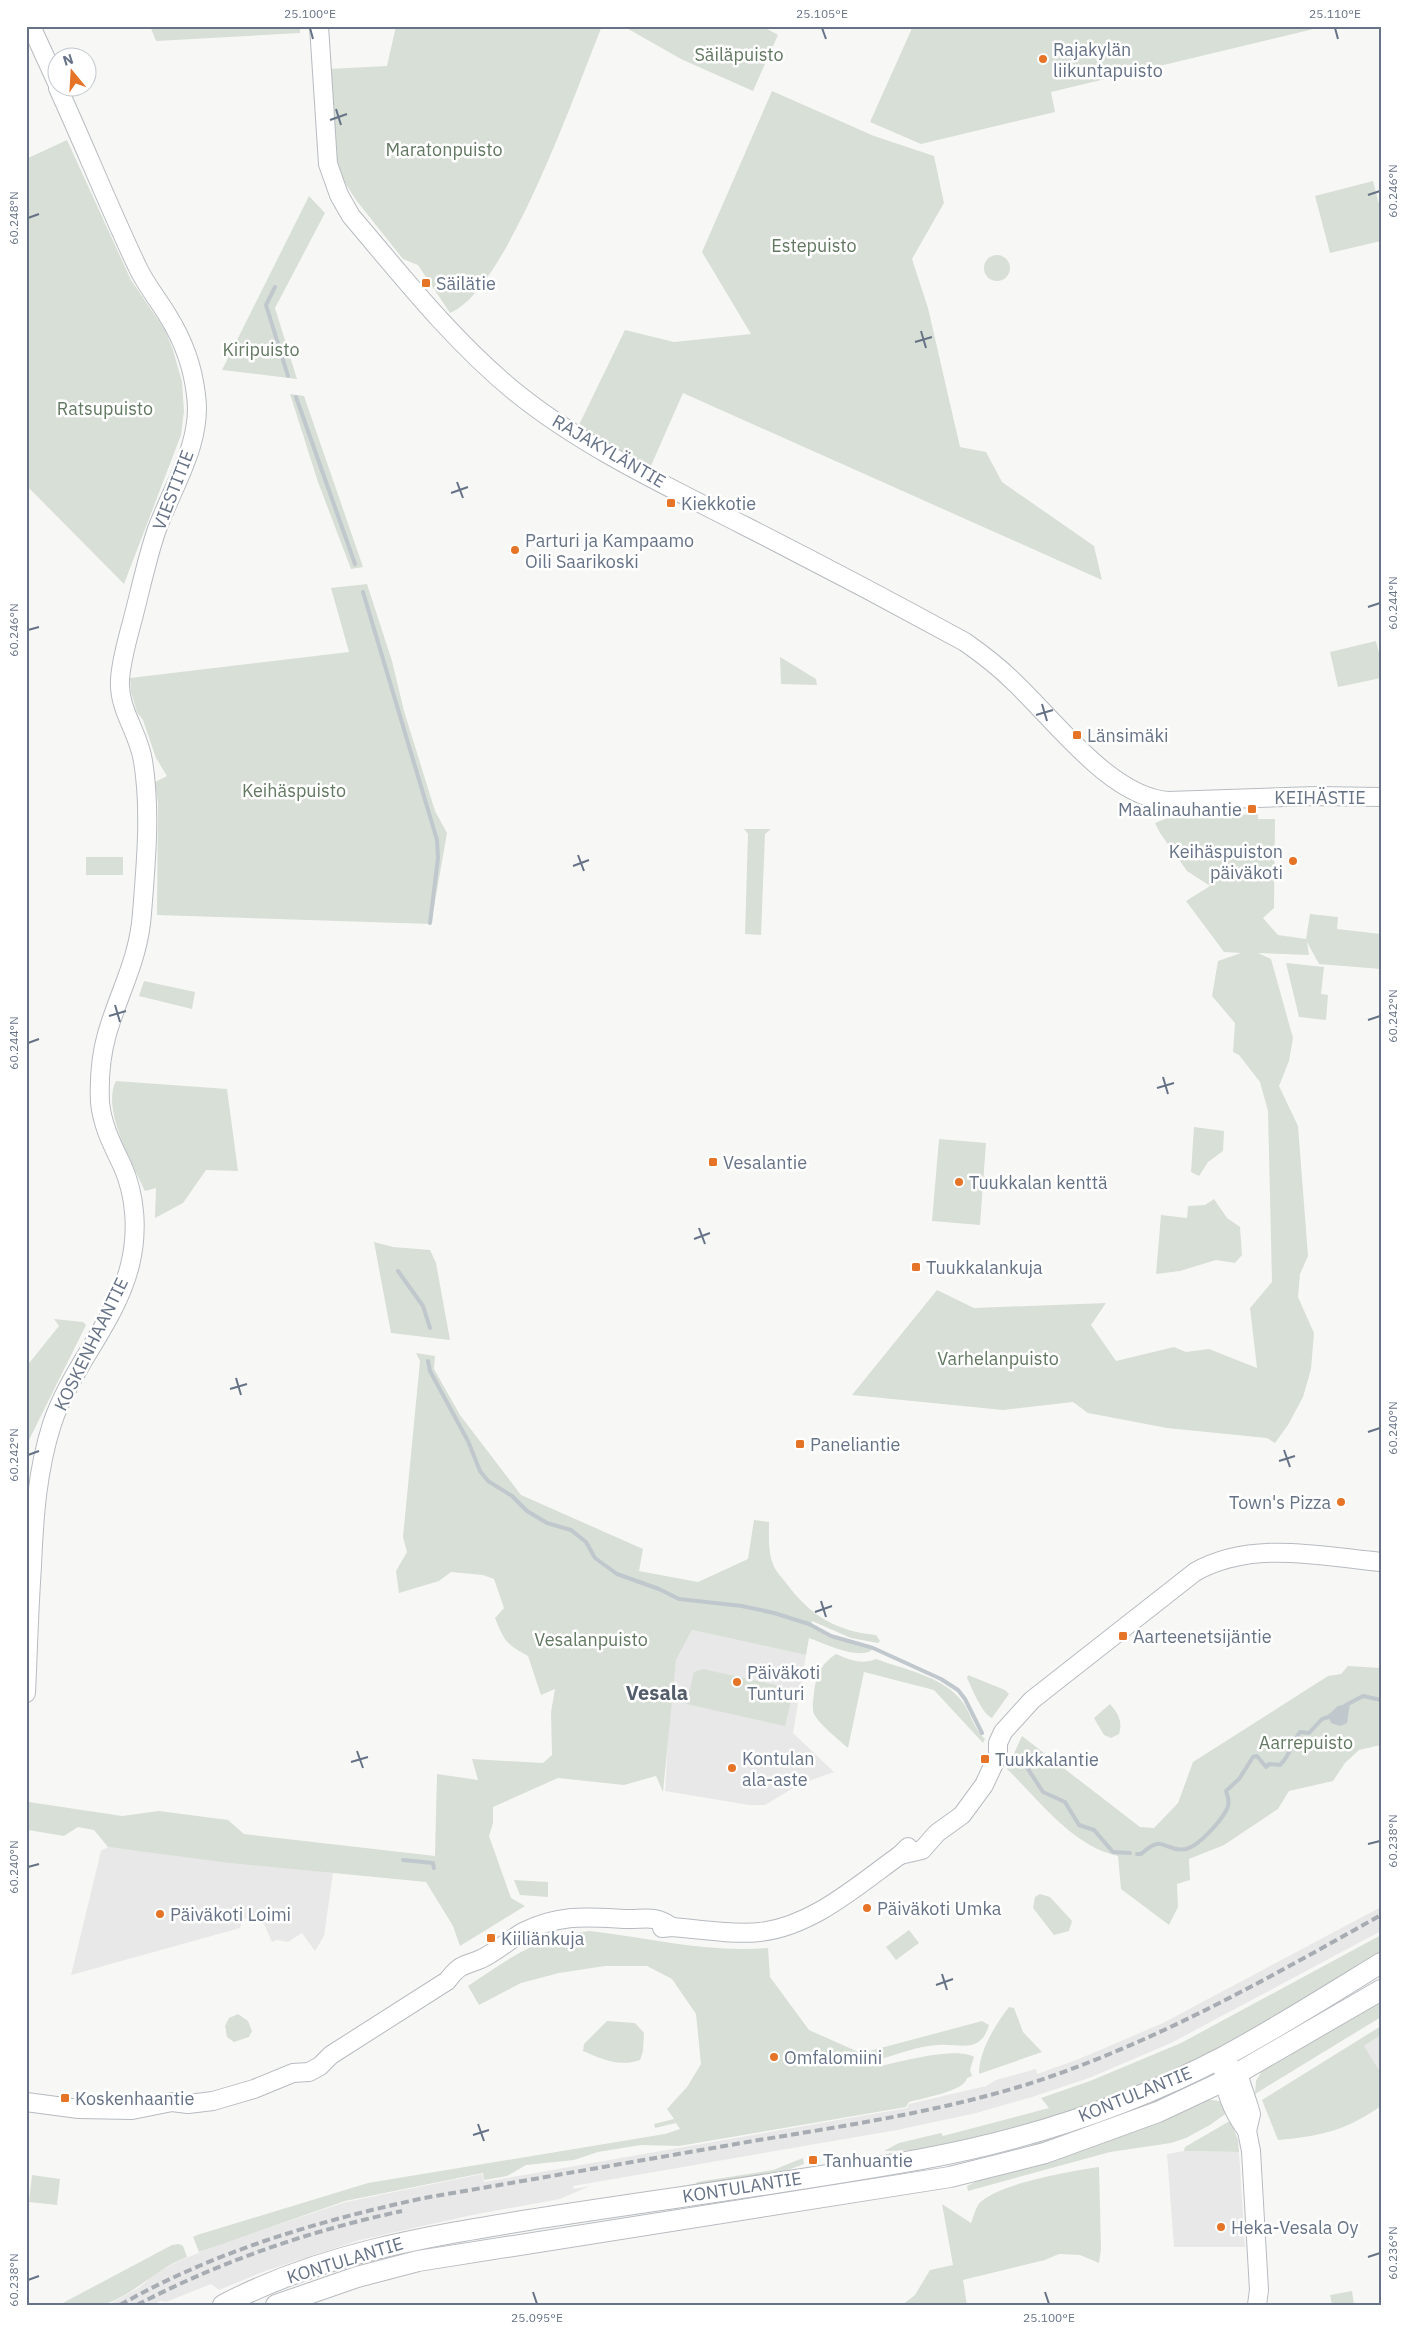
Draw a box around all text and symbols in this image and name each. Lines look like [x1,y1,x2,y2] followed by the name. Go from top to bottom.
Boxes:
[284,6,336,21] text: 25.100°E
[796,6,848,21] text: 25.105°E
[1309,6,1361,21] text: 25.110°E
[1053,38,1163,82] place label: Rajakylän liikuntapuisto
[694,43,784,66] park label: Säiläpuisto
[48,48,98,98] north arrow
[60,50,76,70] text: N
[1037,53,1049,65] marker: Rajakylän liikuntapuisto
[385,138,503,161] park label: Maratonpuisto
[1385,164,1400,218] text: 60.246°N
[6,191,21,245] text: 60.248°N
[771,234,857,257] park label: Estepuisto
[436,272,496,295] place label: Säilätie
[420,277,432,289] marker: Säilätie
[222,338,300,361] park label: Kiripuisto
[57,397,153,420] park label: Ratsupuisto
[548,409,670,493] street label: RAJAKYLÄNTIE
[147,447,199,533] street label: VIESTITIE
[681,492,756,515] place label: Kiekkotie
[665,497,677,509] marker: Kiekkotie
[525,529,694,573] place label: Parturi ja Kampaamo Oili Saarikoski
[509,544,521,556] marker: Parturi ja Kampaamo Oili Saarikoski
[1385,576,1400,630] text: 60.244°N
[6,603,21,657] text: 60.246°N
[1087,724,1168,747] place label: Länsimäki
[1071,729,1083,741] marker: Länsimäki
[242,779,346,802] park label: Keihäspuisto
[1274,786,1366,809] street label: KEIHÄSTIE
[1118,798,1242,821] place label: Maalinauhantie
[1246,803,1258,815] marker: Maalinauhantie
[1169,840,1283,884] place label: Keihäspuiston päiväkoti
[1287,855,1299,867] marker: Keihäspuiston päiväkoti
[1385,989,1400,1043] text: 60.242°N
[6,1016,21,1070] text: 60.244°N
[723,1151,807,1174] place label: Vesalantie
[707,1156,719,1168] marker: Vesalantie
[969,1171,1108,1194] place label: Tuukkalan kenttä
[953,1176,965,1188] marker: Tuukkalan kenttä
[926,1256,1043,1279] place label: Tuukkalankuja
[910,1261,922,1273] marker: Tuukkalankuja
[49,1274,133,1414] street label: KOSKENHAANTIE
[937,1347,1059,1370] park label: Varhelanpuisto
[1385,1401,1400,1455] text: 60.240°N
[6,1428,21,1482] text: 60.242°N
[810,1433,900,1456] place label: Paneliantie
[794,1438,806,1450] marker: Paneliantie
[1229,1491,1331,1514] place label: Town's Pizza
[1335,1496,1347,1508] marker: Town's Pizza
[1133,1625,1272,1648] place label: Aarteenetsijäntie
[534,1628,648,1651] park label: Vesalanpuisto
[1117,1630,1129,1642] marker: Aarteenetsijäntie
[747,1661,820,1705] place label: Päiväkoti Tunturi
[731,1676,743,1688] marker: Päiväkoti Tunturi
[626,1679,688,1706] district label: Vesala
[1259,1731,1353,1754] park label: Aarrepuisto
[742,1747,815,1791] place label: Kontulan ala-aste
[995,1748,1099,1771] place label: Tuukkalantie
[979,1753,991,1765] marker: Tuukkalantie
[726,1762,738,1774] marker: Kontulan ala-aste
[1385,1814,1400,1868] text: 60.238°N
[6,1840,21,1894] text: 60.240°N
[877,1897,1002,1920] place label: Päiväkoti Umka
[861,1902,873,1914] marker: Päiväkoti Umka
[170,1903,291,1926] place label: Päiväkoti Loimi
[154,1908,166,1920] marker: Päiväkoti Loimi
[501,1927,585,1950] place label: Kiiliänkuja
[485,1932,497,1944] marker: Kiiliänkuja
[784,2046,882,2069] place label: Omfalomiini
[768,2051,780,2063] marker: Omfalomiini
[1075,2061,1195,2127] street label: KONTULANTIE
[75,2087,195,2110] place label: Koskenhaantie
[59,2092,71,2104] marker: Koskenhaantie
[823,2149,913,2172] place label: Tanhuantie
[807,2154,819,2166] marker: Tanhuantie
[681,2166,803,2208] street label: KONTULANTIE
[1231,2216,1358,2239] place label: Heka-Vesala Oy
[1215,2221,1227,2233] marker: Heka-Vesala Oy
[1385,2226,1400,2280] text: 60.236°N
[284,2231,406,2289] street label: KONTULANTIE
[6,2253,21,2307] text: 60.238°N
[511,2310,563,2325] text: 25.095°E
[1023,2310,1075,2325] text: 25.100°E

